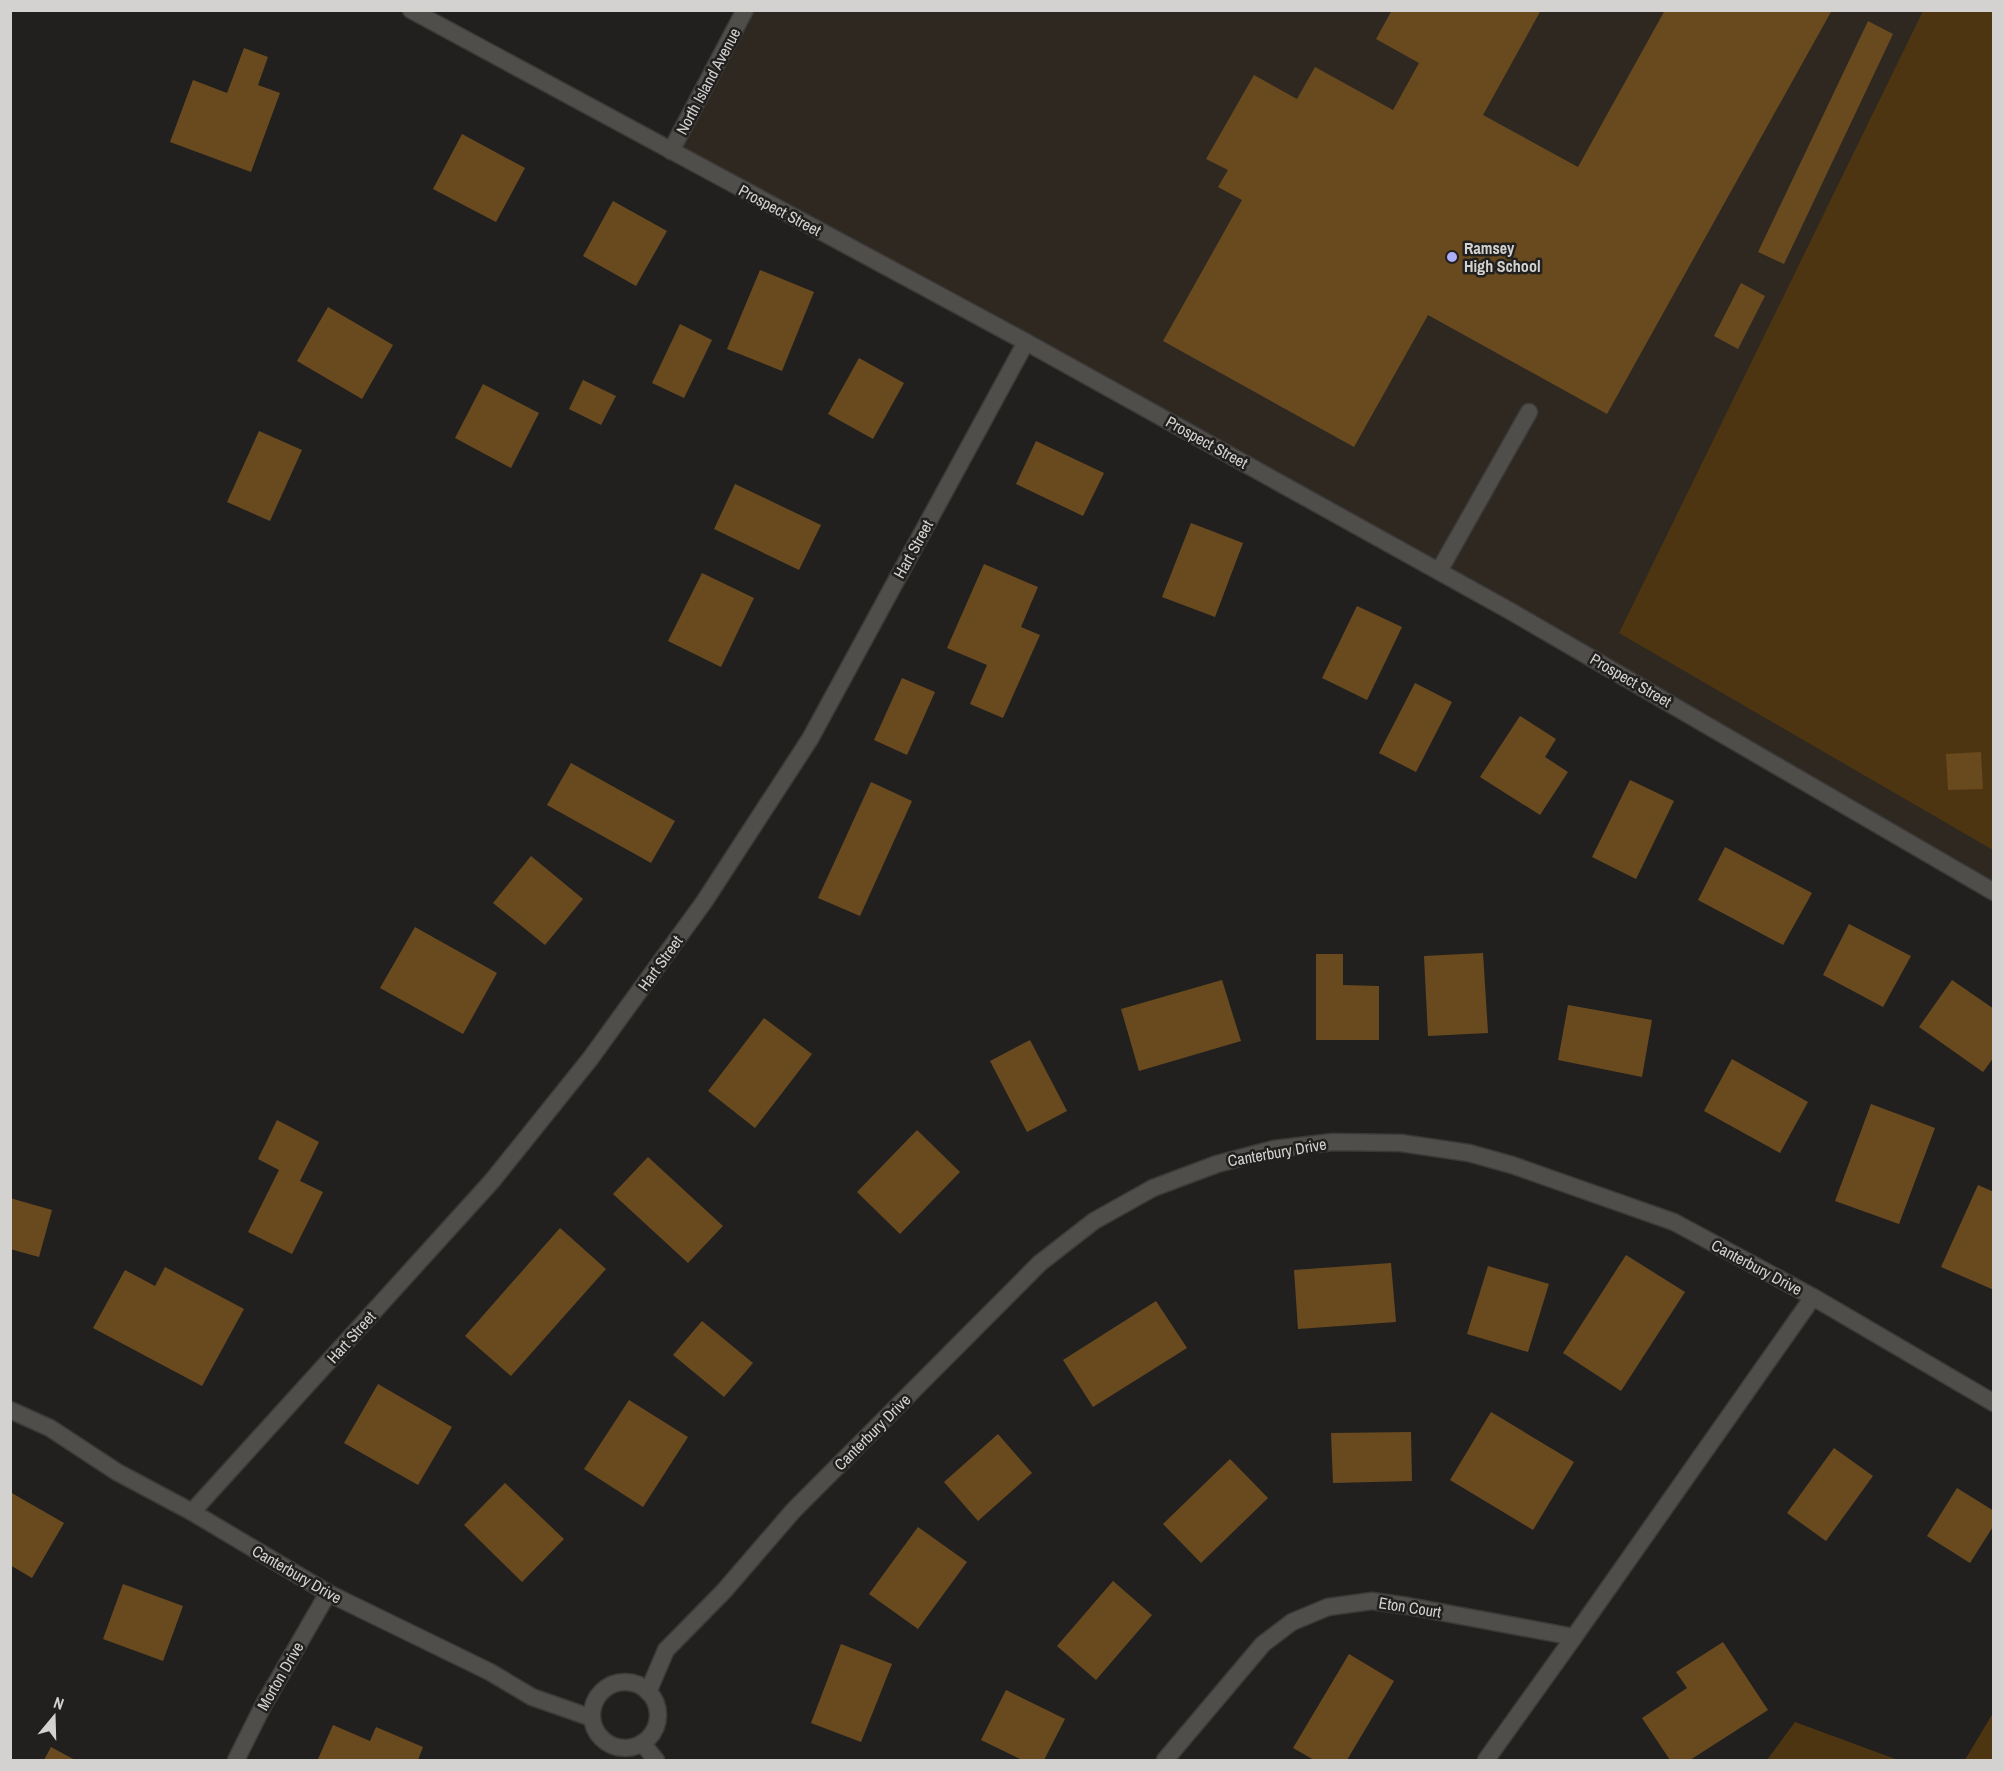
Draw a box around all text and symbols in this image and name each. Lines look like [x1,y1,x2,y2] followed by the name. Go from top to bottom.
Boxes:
[671,24,745,138] street label: North Island Avenue
[735,179,825,241] street label: Prospect Street
[1464,237,1541,277] place label: Ramsey High School
[1445,250,1459,264] marker: Ramsey High School
[1162,410,1252,474] street label: Prospect Street
[888,516,938,582] street label: Hart Street
[1586,648,1676,712] street label: Prospect Street
[632,931,688,995] street label: Hart Street
[1226,1132,1328,1172] street label: Canterbury Drive
[1708,1234,1806,1300] street label: Canterbury Drive
[322,1306,381,1368] street label: Hart Street
[829,1389,915,1475] street label: Canterbury Drive
[248,1540,346,1608] street label: Canterbury Drive
[1377,1591,1443,1623] street label: Eton Court
[252,1638,308,1714] street label: Morton Drive
[24,1687,84,1747] north arrow
[51,1691,67,1715] text: N

